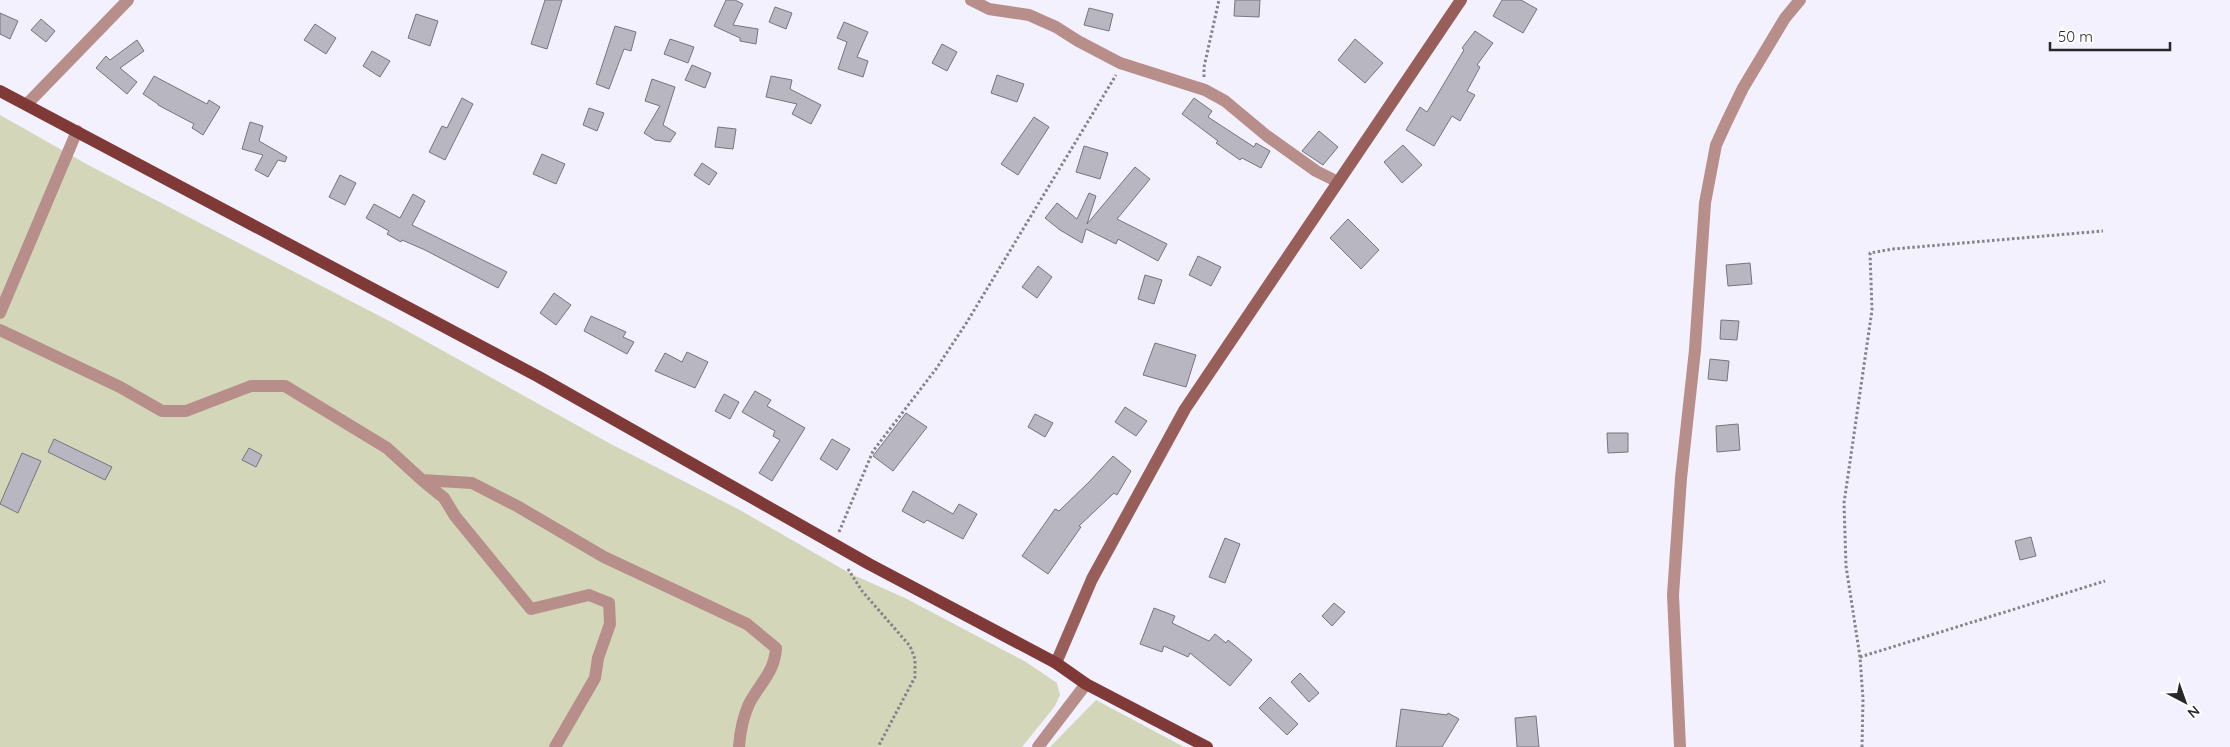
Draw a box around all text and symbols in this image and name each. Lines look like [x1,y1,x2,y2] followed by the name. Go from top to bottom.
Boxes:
[2050,20,2170,52] scale bar
[2058,27,2093,46] text: 50 m
[2160,677,2210,727] north arrow
[2184,702,2203,722] text: N

